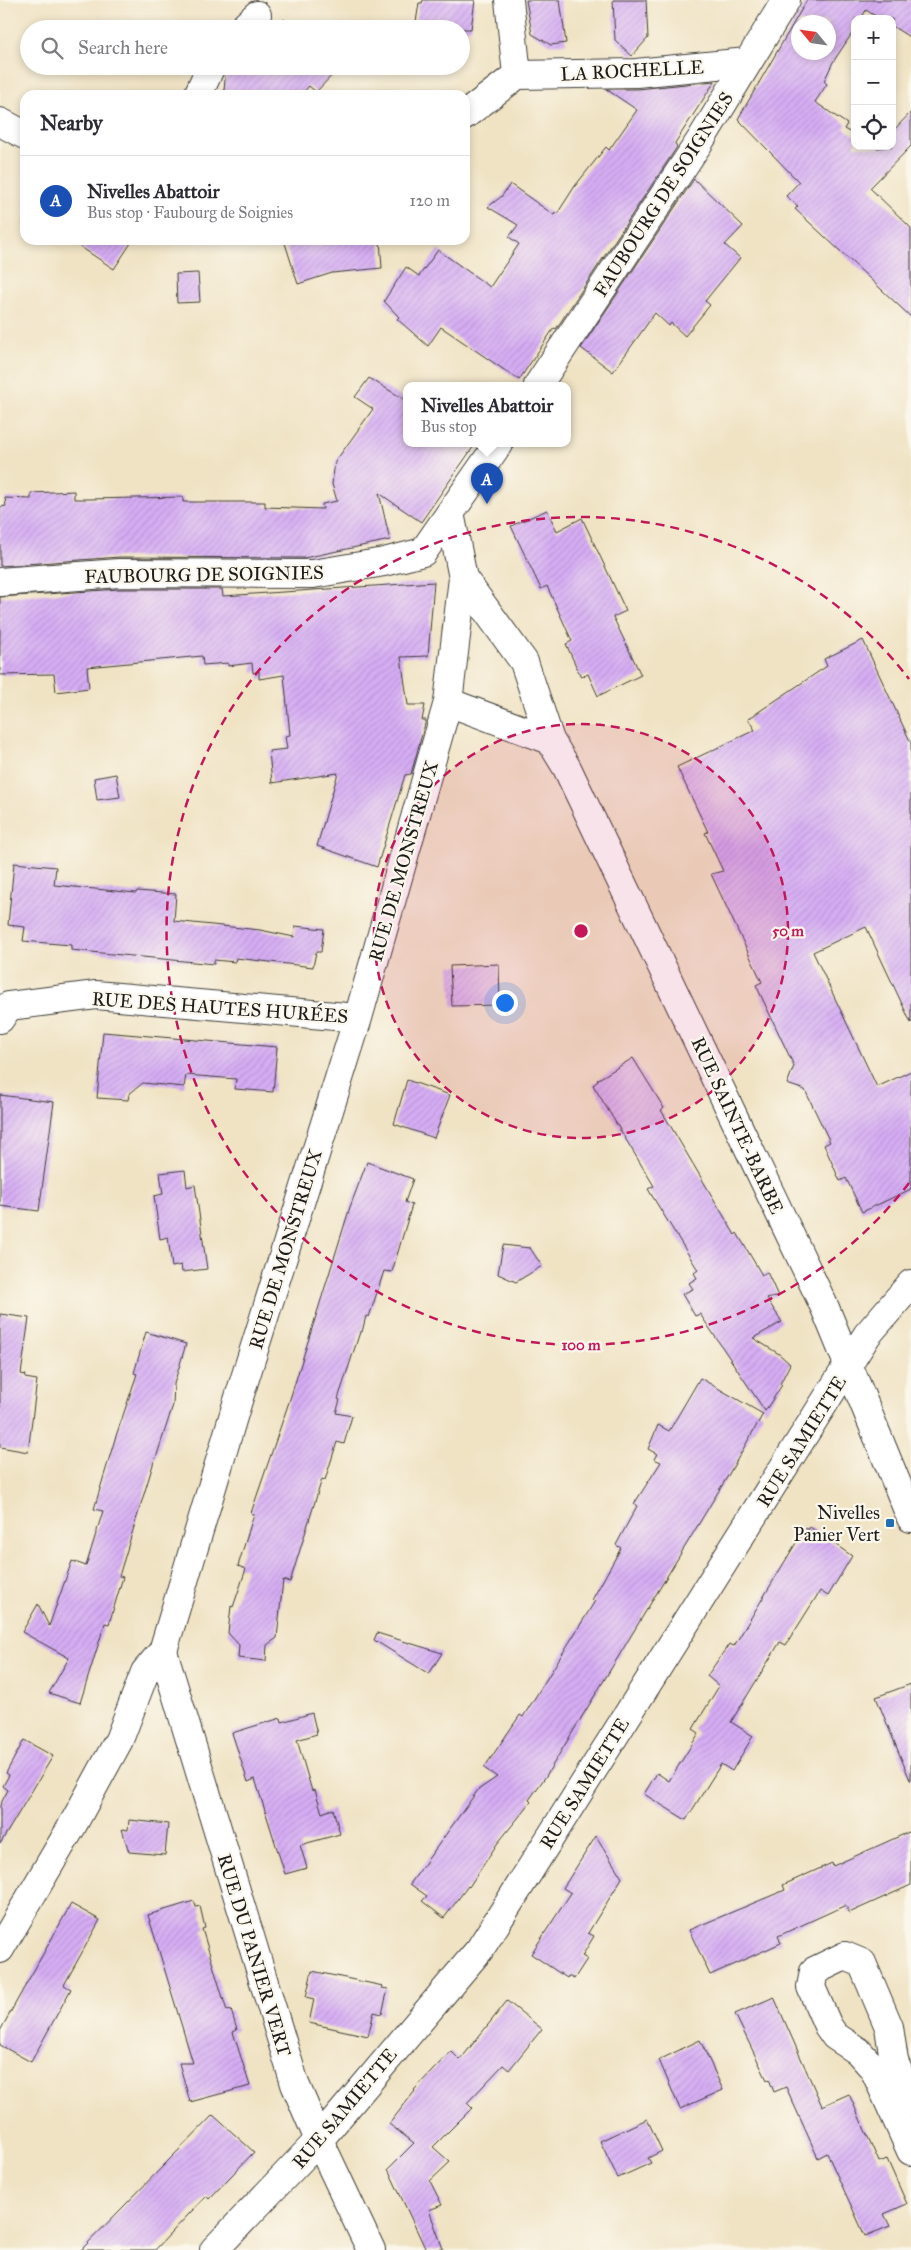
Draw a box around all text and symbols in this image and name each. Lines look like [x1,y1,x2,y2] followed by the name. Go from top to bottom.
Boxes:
[791,15,836,60] north arrow
[851,15,896,150] map controls
[851,15,896,60] button: +
[20,20,470,75] search box
[38,34,66,62] icon: search
[78,36,168,59] text: Search here
[560,55,705,86] street label: LA ROCHELLE
[851,60,896,105] button: −
[589,88,738,301] street label: FAUBOURG DE SOIGNIES
[851,105,896,150] button: locate
[40,110,103,136] text: Nearby
[87,180,220,203] text: Nivelles Abattoir
[51,191,61,210] text: A
[410,191,450,210] text: 120 m
[87,203,293,222] text: Bus stop · Faubourg de Soignies
[403,382,571,447] popup
[421,394,553,417] text: Nivelles Abattoir
[421,417,477,436] text: Bus stop
[471,463,503,504] pin: A
[84,561,324,588] street label: FAUBOURG DE SOIGNIES
[364,758,443,964] street label: RUE DE MONSTREUX
[572,922,590,940] centre of rings
[772,922,804,940] text: 50 m
[91,986,349,1028] street label: RUE DES HAUTES HURÉES
[492,990,518,1016] your location
[686,1033,789,1218] street label: RUE SAINTE-BARBE
[244,1146,327,1352] street label: RUE DE MONSTREUX
[561,1336,601,1354] text: 100 m
[752,1371,851,1511] street label: RUE SAMIETTE
[793,1501,880,1546] place label: Nivelles Panier Vert
[884,1517,896,1529] marker: Nivelles Panier Vert
[535,1713,634,1853] street label: RUE SAMIETTE
[213,1851,296,2059] street label: RUE DU PANIER VERT
[287,2043,402,2173] street label: RUE SAMIETTE

